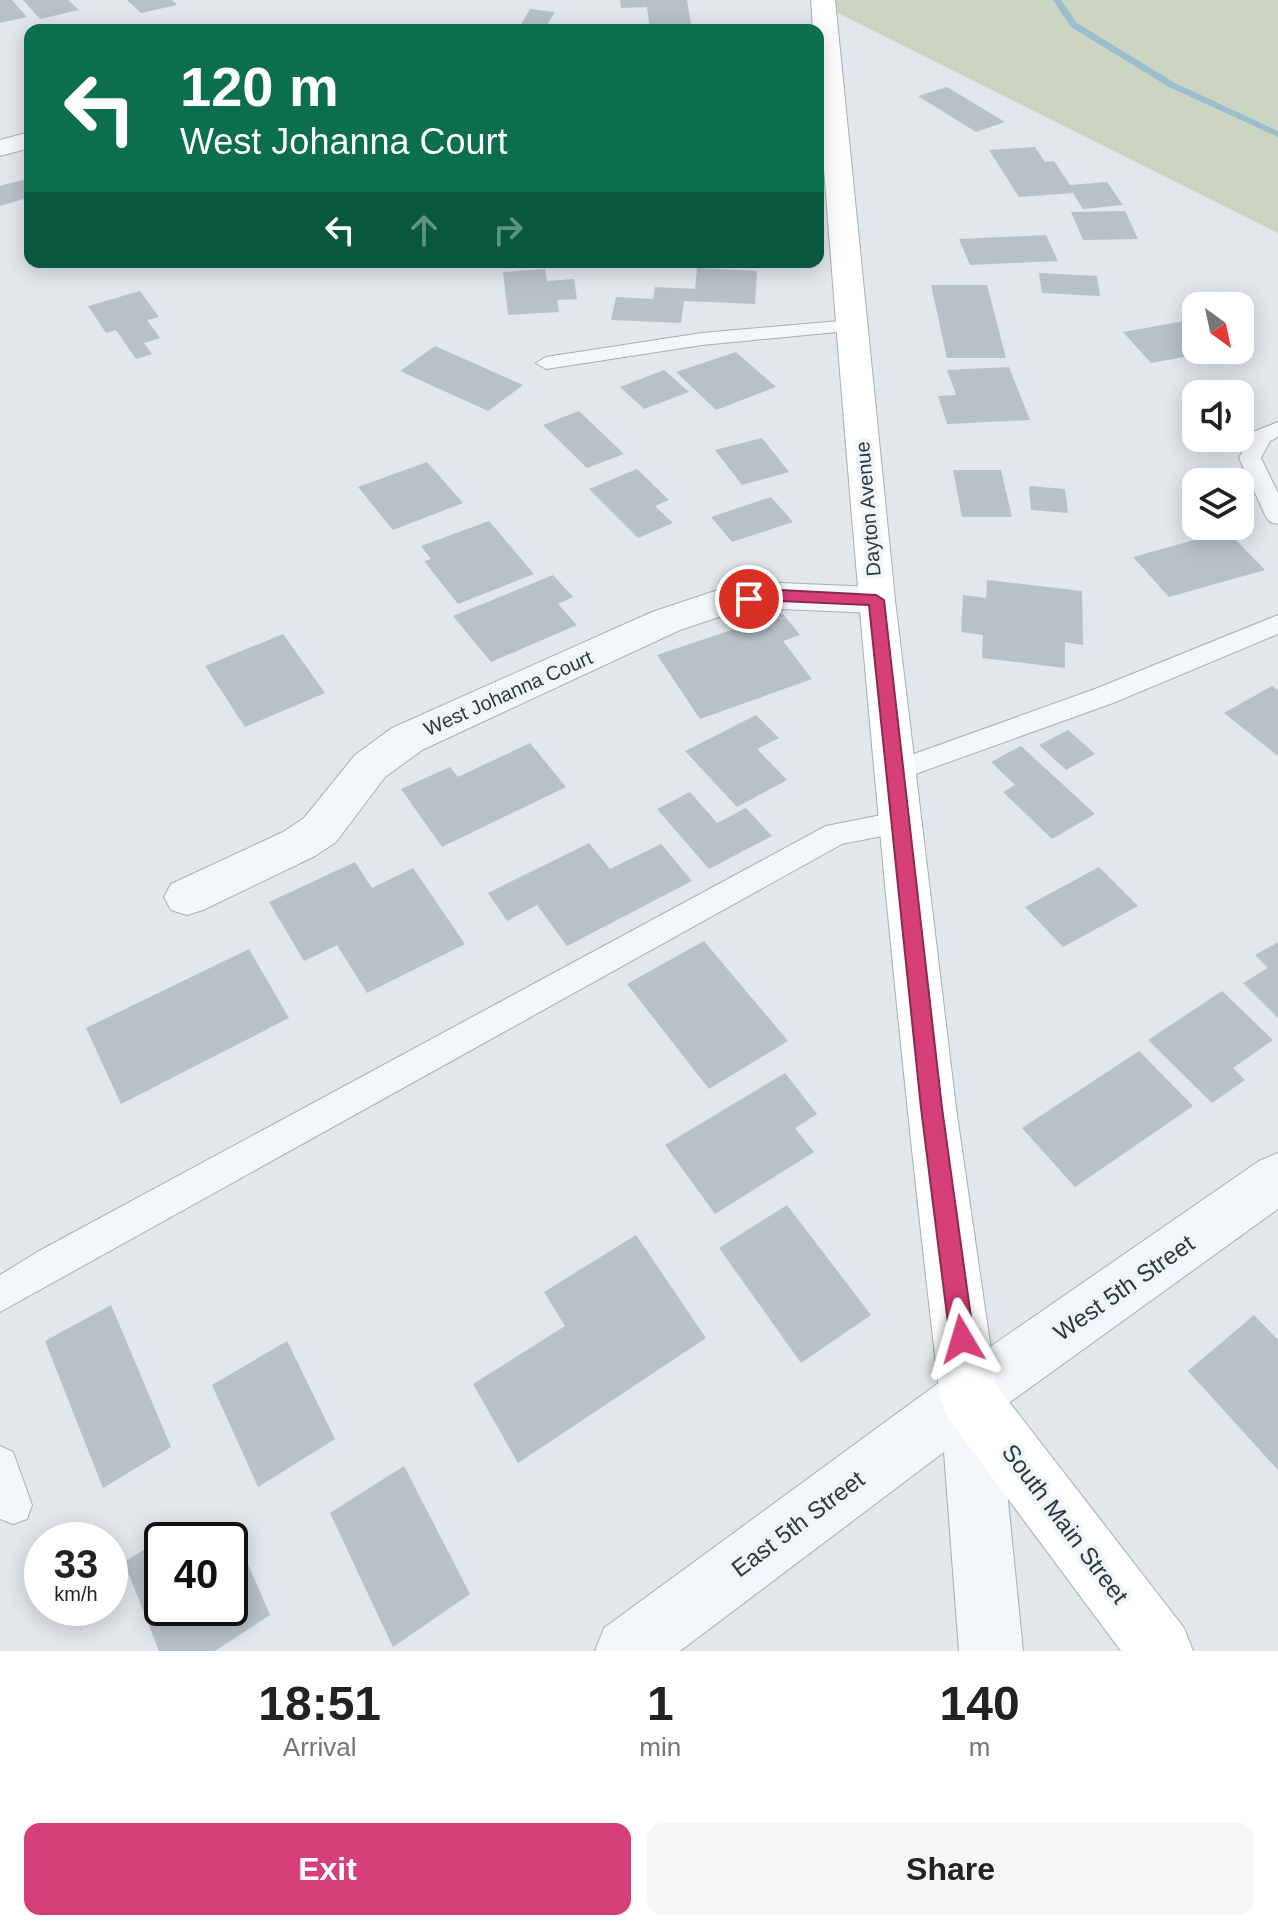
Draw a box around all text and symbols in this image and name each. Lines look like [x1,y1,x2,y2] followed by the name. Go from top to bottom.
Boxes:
[180,55,339,118] text: 120 m
[48,56,152,160] icon: left
[180,121,508,162] text: West Johanna Court
[318,208,362,252] icon: left
[402,208,446,252] icon: ahead
[486,208,530,252] icon: right
[1182,292,1254,364] north arrow
[1182,292,1254,540] map controls
[1182,380,1254,452] button: sound
[851,441,885,577] street label: Dayton Avenue
[1182,468,1254,540] button: layers
[715,565,783,633] pin
[727,577,771,621] icon: arrive
[420,646,596,740] street label: West Johanna Court
[1048,1229,1199,1346] street label: West 5th Street
[920,1297,1004,1381] position arrow
[997,1439,1134,1609] street label: South Main Street
[726,1465,869,1582] street label: East 5th Street
[144,1522,248,1626] speed limit sign: 40
[54,1542,98,1586] text: 33
[54,1583,98,1605] text: km/h
[258,1677,381,1730] text: 18:51
[647,1677,674,1730] text: 1
[940,1677,1020,1730] text: 140
[283,1732,357,1762] text: Arrival
[639,1732,681,1762] text: min
[969,1732,990,1762] text: m
[24,1823,631,1915] button: Exit
[647,1823,1254,1915] button: Share

